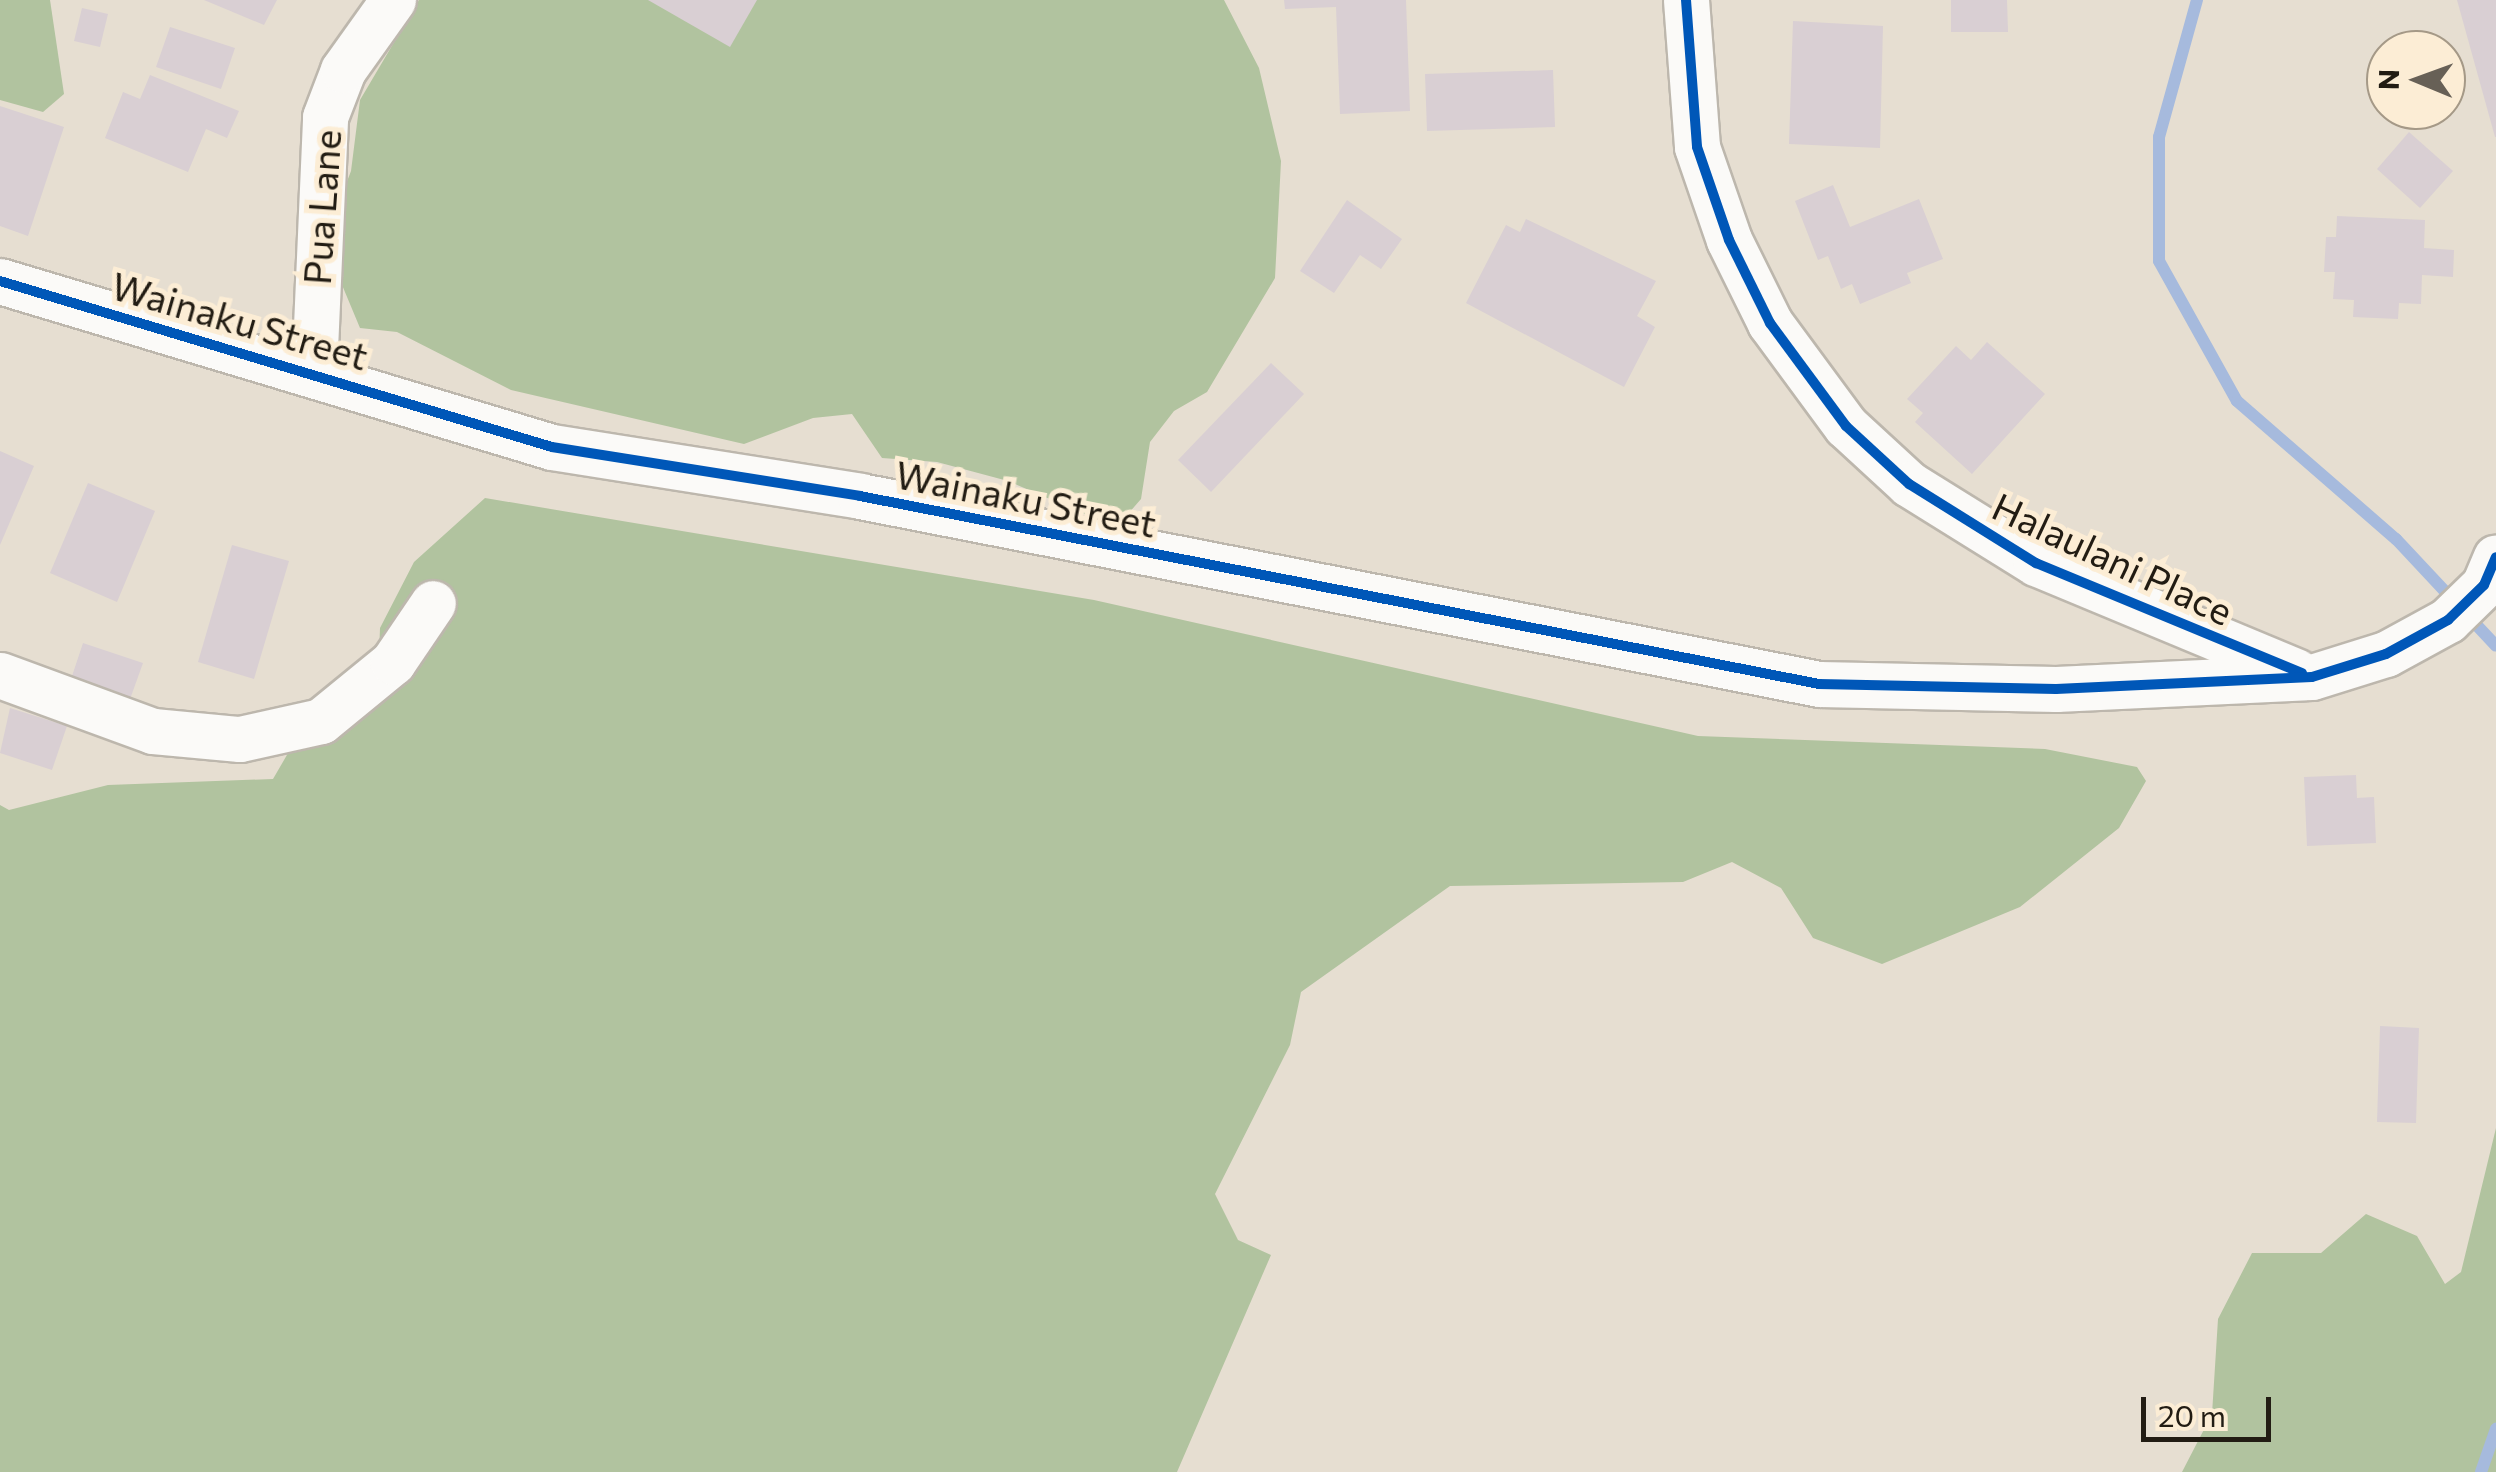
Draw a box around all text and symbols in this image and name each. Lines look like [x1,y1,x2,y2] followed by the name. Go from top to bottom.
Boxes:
[2366,30,2466,130] north arrow
[2371,69,2405,90] text: N
[293,128,349,286] street label: Pua Lane
[107,262,373,378] street label: Wainaku Street
[892,450,1160,546] street label: Wainaku Street
[1986,482,2240,634] street label: Halaulani Place
[2146,1377,2276,1439] scale bar
[2158,1396,2226,1433] text: 20 m

